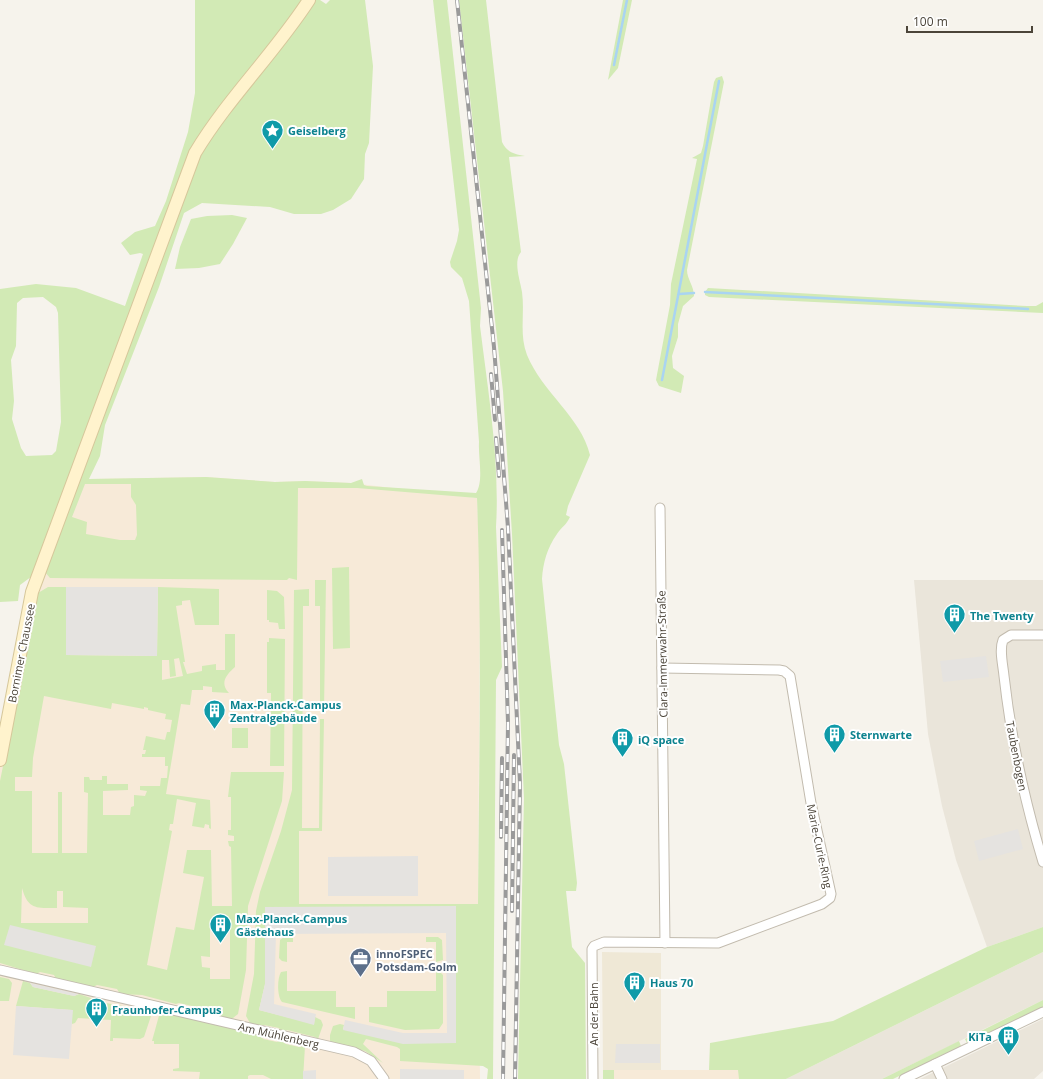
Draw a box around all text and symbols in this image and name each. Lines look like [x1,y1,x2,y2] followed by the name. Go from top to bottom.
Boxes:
[907,8,1032,34] scale bar
[913,13,948,30] text: 100 m
[260,117,286,150] place icon: Geiselberg
[288,123,347,138] place label: Geiselberg
[653,590,671,718] street label: Clara-Immerwahr-Straße
[4,602,38,704] street label: Bornimer Chaussee
[941,602,967,635] building icon: The Twenty
[970,608,1034,623] place label: The Twenty
[201,697,227,730] building icon: Max-Planck-Campus Zentralgebäude
[230,697,342,725] place label: Max-Planck-Campus Zentralgebäude
[1003,720,1031,792] street label: Taubenbogen
[822,721,848,754] building icon: Sternwarte
[609,726,635,759] building icon: iQ space
[850,727,912,742] place label: Sternwarte
[638,732,685,747] place label: iQ space
[804,802,836,890] street label: Marie-Curie-Ring
[207,911,233,944] building icon: Max-Planck-Campus Gästehaus
[236,911,348,939] place label: Max-Planck-Campus Gästehaus
[347,946,373,979] office icon: innoFSPEC Potsdam-Golm
[376,946,457,974] place label: innoFSPEC Potsdam-Golm
[621,969,647,1002] building icon: Haus 70
[650,975,693,990] place label: Haus 70
[586,982,601,1046] street label: An der Bahn
[84,996,110,1029] building icon: Fraunhofer-Campus
[112,1002,222,1017] place label: Fraunhofer-Campus
[237,1018,321,1052] street label: Am Mühlenberg
[995,1023,1021,1056] building icon: KiTa
[968,1029,992,1044] place label: KiTa

